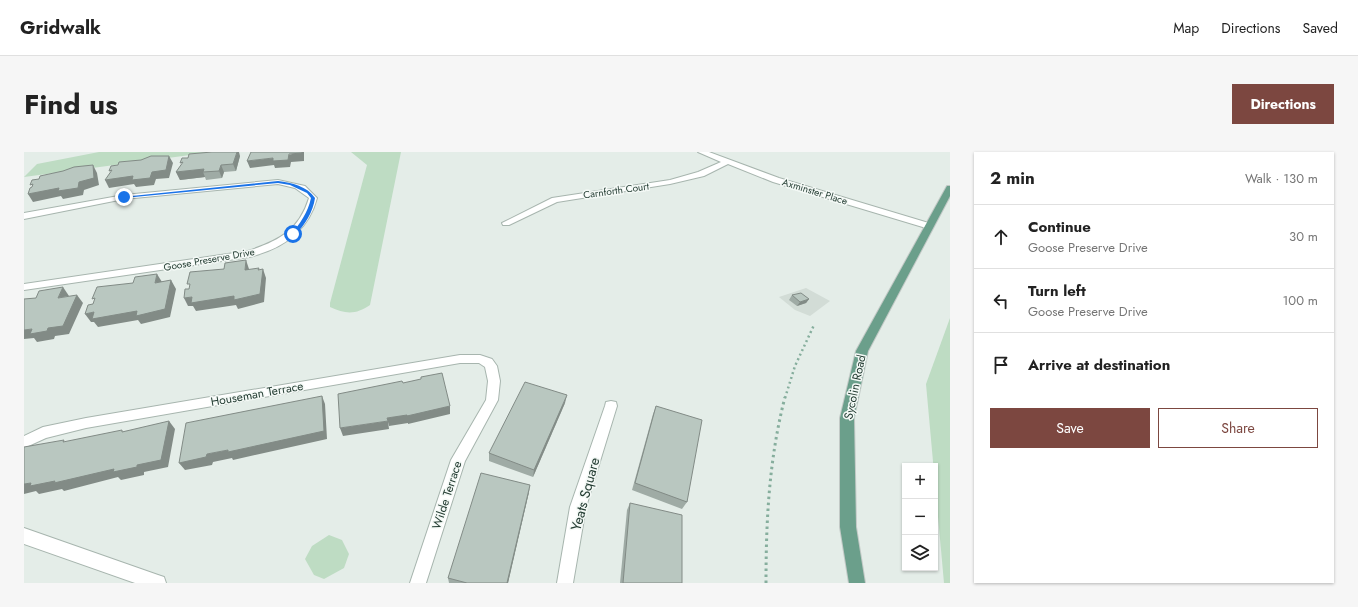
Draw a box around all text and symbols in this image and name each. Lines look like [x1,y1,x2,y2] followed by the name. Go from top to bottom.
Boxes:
[20,14,101,41] text: Gridwalk
[1173,18,1199,38] text: Map
[1221,18,1281,38] text: Directions
[1303,18,1338,38] text: Saved
[24,84,118,125] text: Find us
[1232,84,1334,124] button: Directions
[990,166,1035,190] text: 2 min
[1245,169,1318,188] text: Walk · 130 m
[780,174,849,209] street label: Axminster Place
[582,178,650,203] street label: Carnforth Court
[115,188,133,206] route end
[1028,216,1091,238] text: Continue
[284,225,302,243] route start
[990,226,1012,248] icon: ahead
[1289,227,1318,246] text: 30 m
[1028,238,1148,257] text: Goose Preserve Drive
[162,244,256,275] street label: Goose Preserve Drive
[1028,280,1086,302] text: Turn left
[990,290,1012,312] icon: left
[1283,291,1318,310] text: 100 m
[1028,302,1148,321] text: Goose Preserve Drive
[839,353,871,421] street label: Sycolin Road
[990,354,1012,376] icon: arrive
[1028,354,1170,376] text: Arrive at destination
[209,377,305,411] street label: Houseman Terrace
[990,408,1150,448] button: Save
[1158,408,1318,448] button: Share
[566,455,604,533] street label: Yeats Square
[427,459,467,531] street label: Wilde Terrace
[902,463,938,571] map controls
[902,463,938,499] button: +
[902,499,938,535] button: −
[902,535,938,571] button: layers

